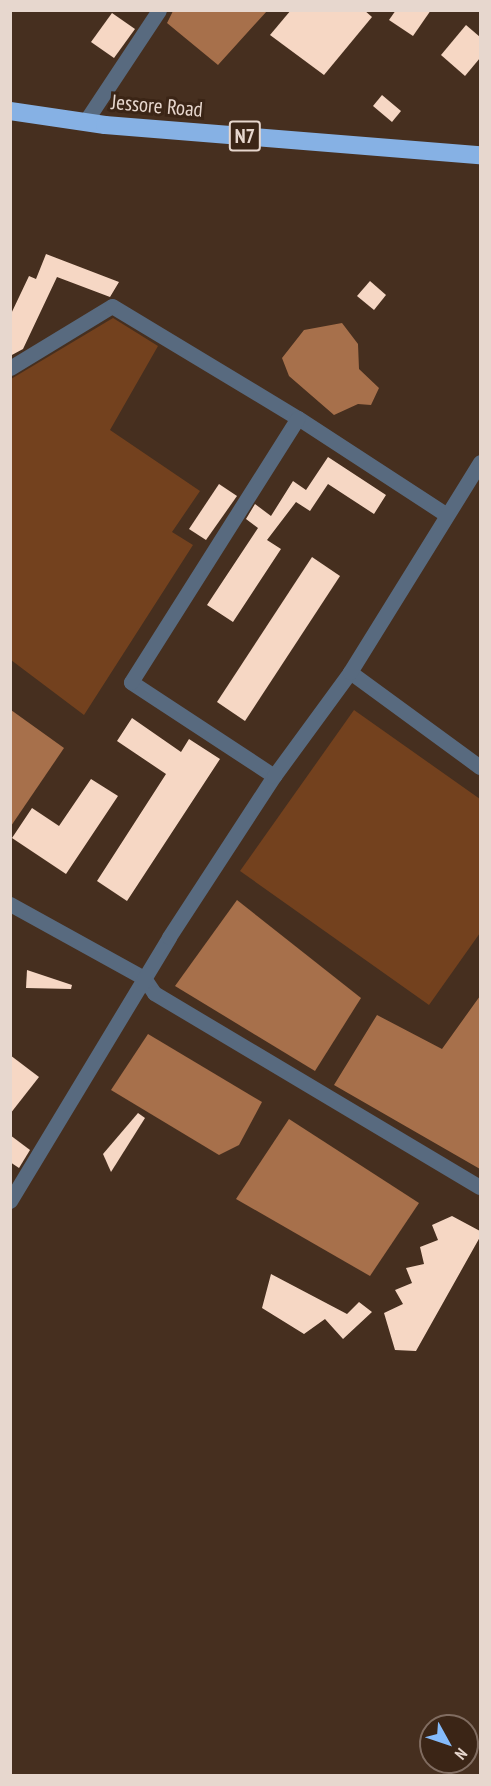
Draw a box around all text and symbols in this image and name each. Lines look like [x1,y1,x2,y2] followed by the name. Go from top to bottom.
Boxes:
[110,89,204,123] street label: Jessore Road
[228,119,262,153] road number: N7
[419,1714,479,1774] north arrow
[451,1745,472,1764] text: N

